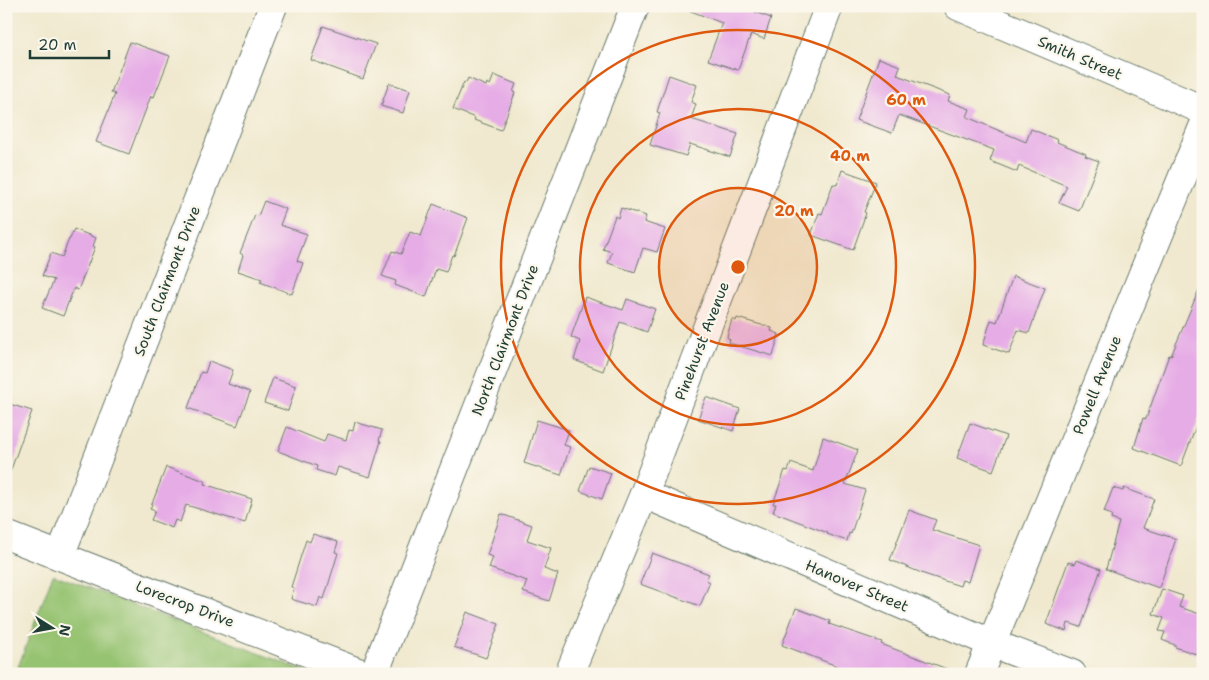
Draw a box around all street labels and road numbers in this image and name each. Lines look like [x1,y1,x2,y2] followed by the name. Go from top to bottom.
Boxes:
[1035,31,1125,85] street label: Smith Street
[129,203,205,359] street label: South Clairmont Drive
[467,261,543,419] street label: North Clairmont Drive
[670,279,734,403] street label: Pinehurst Avenue
[1068,332,1126,438] street label: Powell Avenue
[802,555,912,617] street label: Hanover Street
[133,576,237,632] street label: Lorecrop Drive

